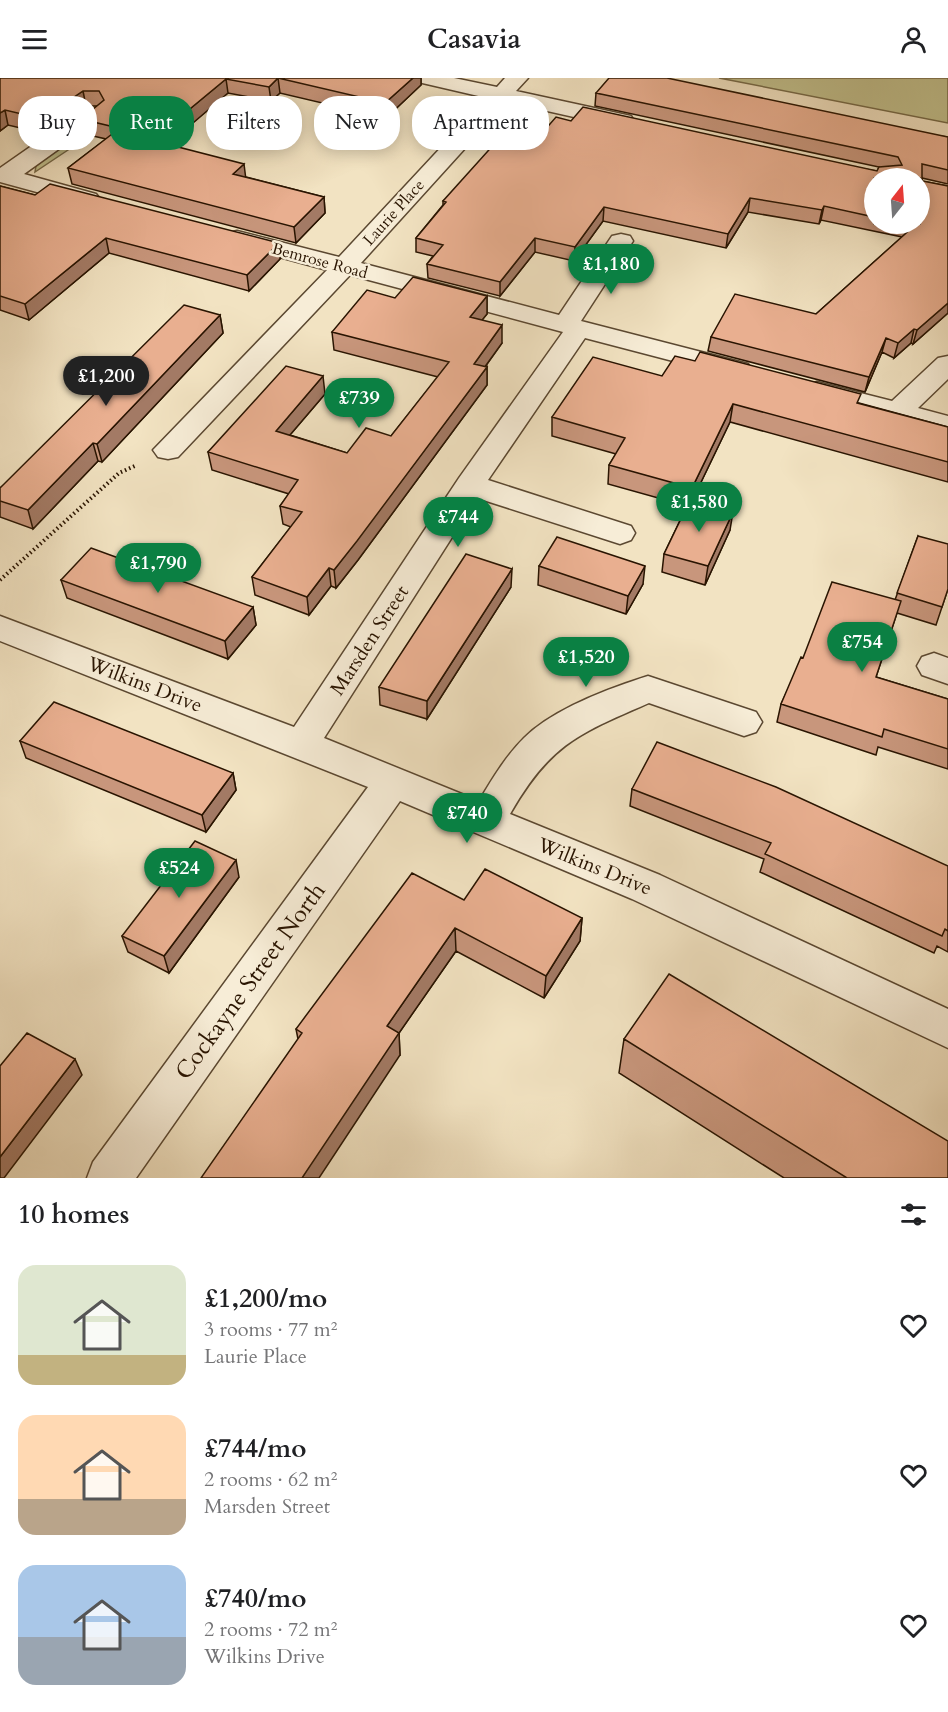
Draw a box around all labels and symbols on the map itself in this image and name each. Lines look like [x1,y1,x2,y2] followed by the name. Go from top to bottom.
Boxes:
[864,168,930,234] north arrow
[358,175,429,251] street label: Laurie Place
[269,238,370,284] street label: Bemrose Road
[562,244,660,295] pin: £1,180
[57,356,155,407] pin: £1,200
[323,378,395,429] pin: £739
[650,482,748,533] pin: £1,580
[422,497,494,548] pin: £744
[109,543,207,594] pin: £1,790
[324,579,415,700] street label: Marsden Street
[826,622,898,673] pin: £754
[537,637,635,688] pin: £1,520
[83,650,206,719] street label: Wilkins Drive
[431,793,503,844] pin: £740
[533,831,656,902] street label: Wilkins Drive
[143,848,215,899] pin: £524
[168,876,333,1087] street label: Cockayne Street North

